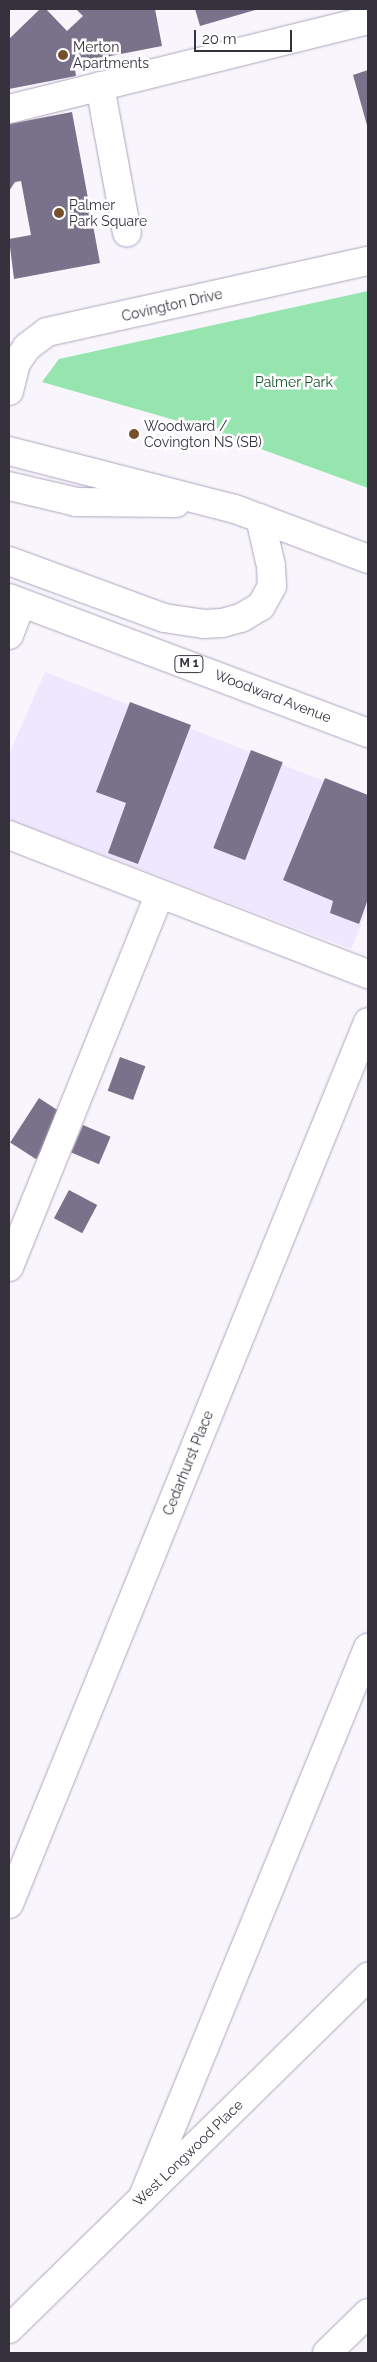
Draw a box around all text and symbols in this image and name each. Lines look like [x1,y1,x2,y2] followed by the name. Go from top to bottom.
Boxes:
[197,20,294,52] scale bar
[202,30,237,48] text: 20 m
[73,39,149,72] place label: Merton Apartments
[57,49,69,61] marker: Merton Apartments
[69,197,147,230] place label: Palmer Park Square
[53,207,65,219] marker: Palmer Park Square
[120,285,224,325] street label: Covington Drive
[255,374,333,390] park label: Palmer Park
[144,418,262,451] place label: Woodward / Covington NS (SB)
[128,428,140,440] marker: Woodward / Covington NS (SB)
[174,654,204,674] road number: M 1
[212,666,334,726] street label: Woodward Avenue
[159,1408,217,1518] street label: Cedarhurst Place
[130,2096,246,2210] street label: West Longwood Place

